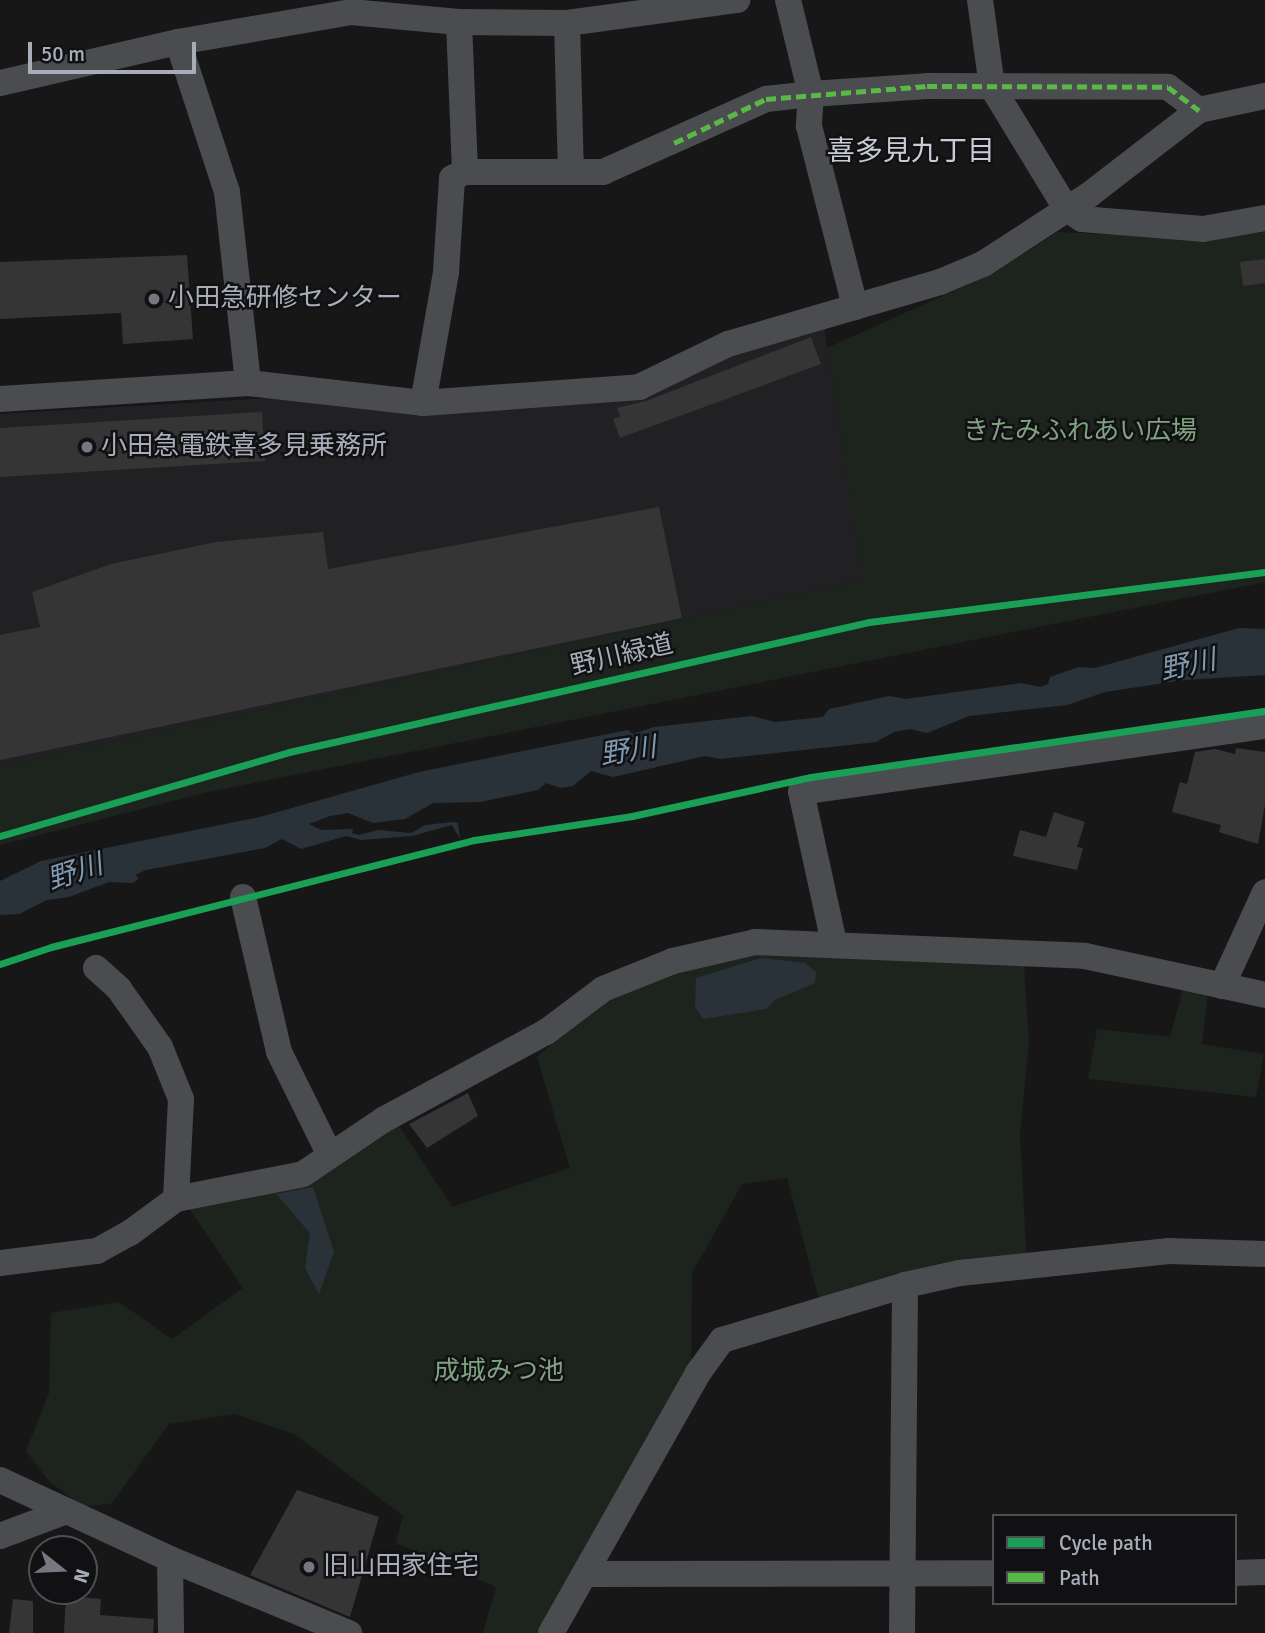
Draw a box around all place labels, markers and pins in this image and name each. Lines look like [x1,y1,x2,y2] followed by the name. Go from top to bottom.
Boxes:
[168,283,402,315] place label: 小田急研修センター
[146,291,162,307] marker: 小田急研修センター
[101,431,387,463] place label: 小田急電鉄喜多見乗務所
[79,439,95,455] marker: 小田急電鉄喜多見乗務所
[323,1551,479,1583] place label: 旧山田家住宅
[301,1559,317,1575] marker: 旧山田家住宅

